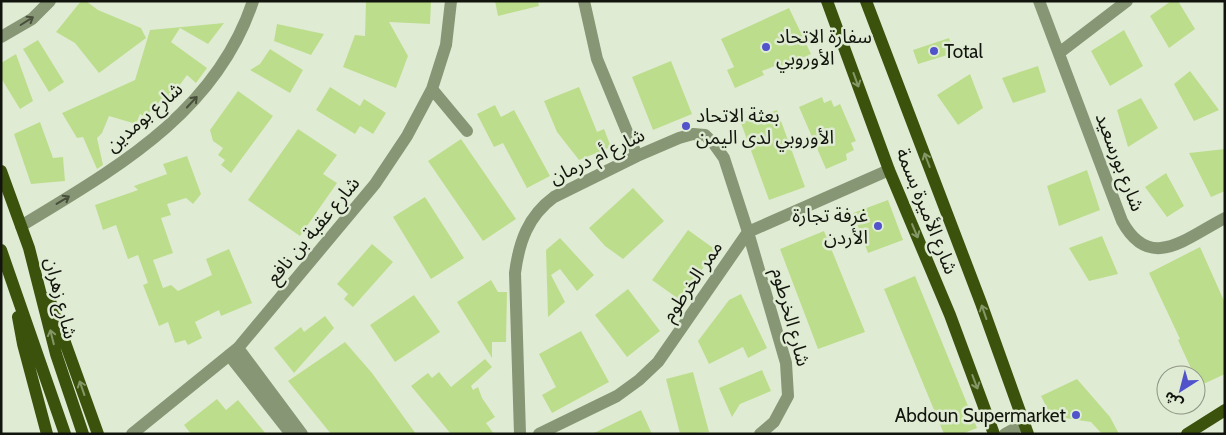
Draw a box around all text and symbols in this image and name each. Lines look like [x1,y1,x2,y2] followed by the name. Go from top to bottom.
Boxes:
[20,16,34,26] one-way arrow
[776,25,872,73] place label: سفارة الاتحاد الأوروبي
[944,40,983,63] place label: Total
[760,41,772,53] marker: سفارة الاتحاد الأوروبي
[928,45,940,57] marker: Total
[852,72,861,87] one-way arrow
[101,77,189,158] street label: شارع بومدين
[186,96,198,109] one-way arrow
[696,104,834,152] place label: بعثة الاتحاد الأوروبي لدى اليمن
[1089,109,1149,215] street label: شارع بورسعيد
[680,120,692,132] marker: بعثة الاتحاد الأوروبي لدى اليمن
[546,123,650,192] street label: شارع أم درمان
[889,144,963,278] street label: شارع الأميرة بسمة
[922,153,931,168] one-way arrow
[262,172,367,290] street label: شارع عقبة بن نافع
[56,195,70,205] one-way arrow
[792,204,868,249] place label: غرفة تجارة الأردن
[872,220,884,232] marker: غرفة تجارة الأردن
[910,223,920,238] one-way arrow
[657,236,730,327] street label: ممر الخرطوم
[38,255,82,342] street label: شارع زهران
[764,265,815,369] street label: شارع الخرطوم
[979,304,988,320] one-way arrow
[47,330,56,346] one-way arrow
[1156,365,1206,415] north arrow
[971,374,980,389] one-way arrow
[77,380,87,396] one-way arrow
[1160,388,1186,413] text: ش
[895,404,1067,427] place label: Abdoun Supermarket
[1070,409,1082,421] marker: Abdoun Supermarket

